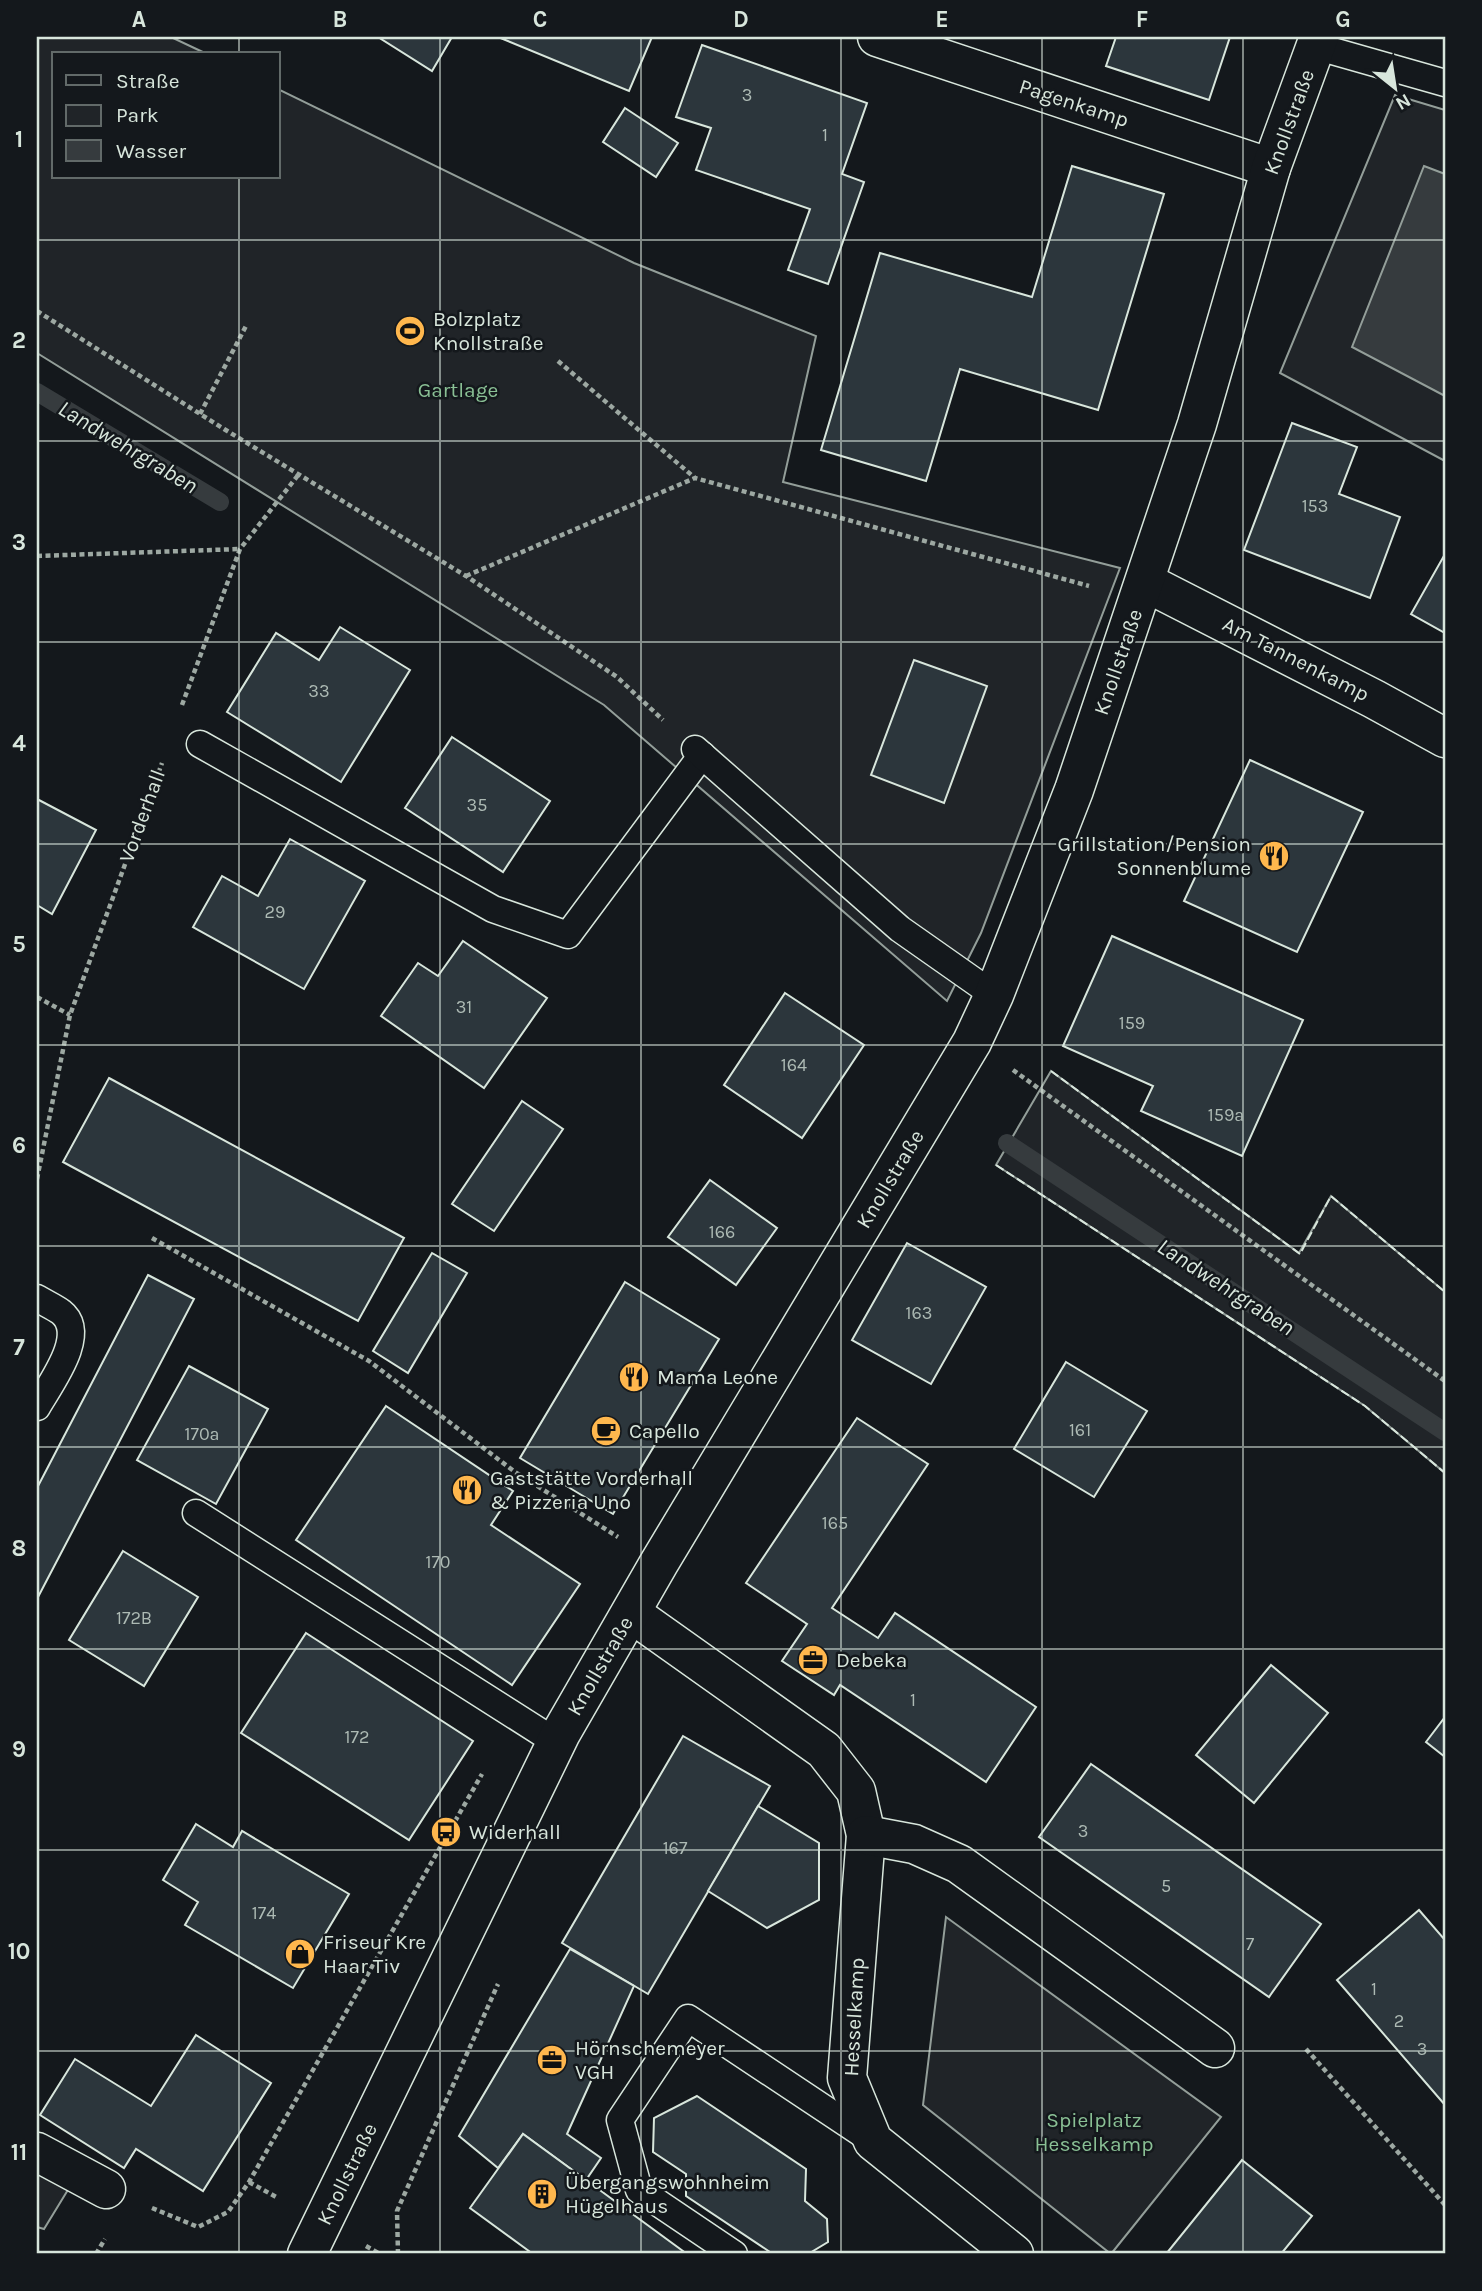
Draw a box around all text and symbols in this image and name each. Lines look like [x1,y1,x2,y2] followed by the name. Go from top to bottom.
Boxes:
[132,6,146,33] text: A
[333,6,347,33] text: B
[533,6,547,33] text: C
[733,6,749,33] text: D
[935,6,949,33] text: E
[1136,6,1148,33] text: F
[1335,6,1351,33] text: G
[52,52,280,178] legend
[1360,52,1430,122] north arrow
[1259,66,1319,178] street label: Knollstraße
[116,69,179,93] text: Straße
[1016,74,1132,132] street label: Pagenkamp
[742,84,752,106] house number: 3
[1392,89,1414,115] text: N
[116,103,159,127] text: Park
[822,124,828,146] house number: 1
[15,126,23,153] text: 1
[116,139,187,163] text: Wasser
[433,307,543,355] place label: Bolzplatz Knollstraße
[393,314,427,348] sports icon: Bolzplatz Knollstraße
[12,327,26,354] text: 2
[418,378,498,402] park label: Gartlage
[53,395,203,499] water label: Landwehrgraben
[1302,495,1328,517] house number: 153
[12,529,26,556] text: 3
[1089,606,1147,718] street label: Knollstraße
[1219,612,1373,706] street label: Am Tannenkamp
[308,680,330,702] house number: 33
[12,730,26,757] text: 4
[114,766,170,866] street label: Vorderhall
[467,794,487,816] house number: 35
[1057,832,1251,880] place label: Grillstation/Pension Sonnenblume
[1257,839,1291,873] restaurant icon: Grillstation/Pension Sonnenblume
[265,901,285,923] house number: 29
[12,931,26,958] text: 5
[456,996,472,1018] house number: 31
[1119,1012,1145,1034] house number: 159
[781,1054,807,1076] house number: 164
[1208,1104,1244,1126] house number: 159a
[851,1125,929,1233] street label: Knollstraße
[12,1132,26,1159] text: 6
[709,1221,735,1243] house number: 166
[1152,1233,1300,1341] water label: Landwehrgraben
[906,1302,932,1324] house number: 163
[13,1334,25,1361] text: 7
[617,1360,651,1394] restaurant icon: Mama Leone
[657,1365,778,1389] place label: Mama Leone
[589,1414,623,1448] cafe icon: Capello
[629,1419,700,1443] place label: Capello
[1069,1419,1091,1441] house number: 161
[185,1423,220,1445] house number: 170a
[490,1466,693,1514] place label: Gaststätte Vorderhall & Pizzeria Uno
[450,1473,484,1507] restaurant icon: Gaststätte Vorderhall & Pizzeria Uno
[822,1512,848,1534] house number: 165
[12,1535,26,1562] text: 8
[425,1551,451,1573] house number: 170
[116,1607,152,1629] house number: 172B
[562,1612,638,1720] street label: Knollstraße
[796,1643,830,1677] office icon: Debeka
[836,1648,907,1672] place label: Debeka
[910,1689,916,1711] house number: 1
[345,1726,369,1748] house number: 172
[12,1736,26,1763] text: 9
[429,1815,463,1849] bus stop icon: Widerhall
[469,1820,561,1844] place label: Widerhall
[1078,1820,1088,1842] house number: 3
[663,1837,688,1859] house number: 167
[1161,1875,1171,1897] house number: 5
[252,1902,276,1924] house number: 174
[323,1930,426,1978] place label: Friseur Kre Haar Tiv
[1246,1933,1255,1955] house number: 7
[283,1937,317,1971] shop icon: Friseur Kre Haar Tiv
[8,1938,30,1965] text: 10
[839,1957,869,2077] street label: Hesselkamp
[1371,1978,1377,2000] house number: 1
[1394,2010,1404,2032] house number: 2
[575,2036,725,2084] place label: Hörnschemeyer VGH
[1417,2038,1427,2060] house number: 3
[535,2043,569,2077] office icon: Hörnschemeyer VGH
[1035,2108,1153,2156] park label: Spielplatz Hesselkamp
[312,2119,382,2229] street label: Knollstraße
[11,2139,27,2166] text: 11
[565,2170,770,2218] place label: Übergangswohnheim Hügelhaus
[525,2177,559,2211] building icon: Übergangswohnheim Hügelhaus

